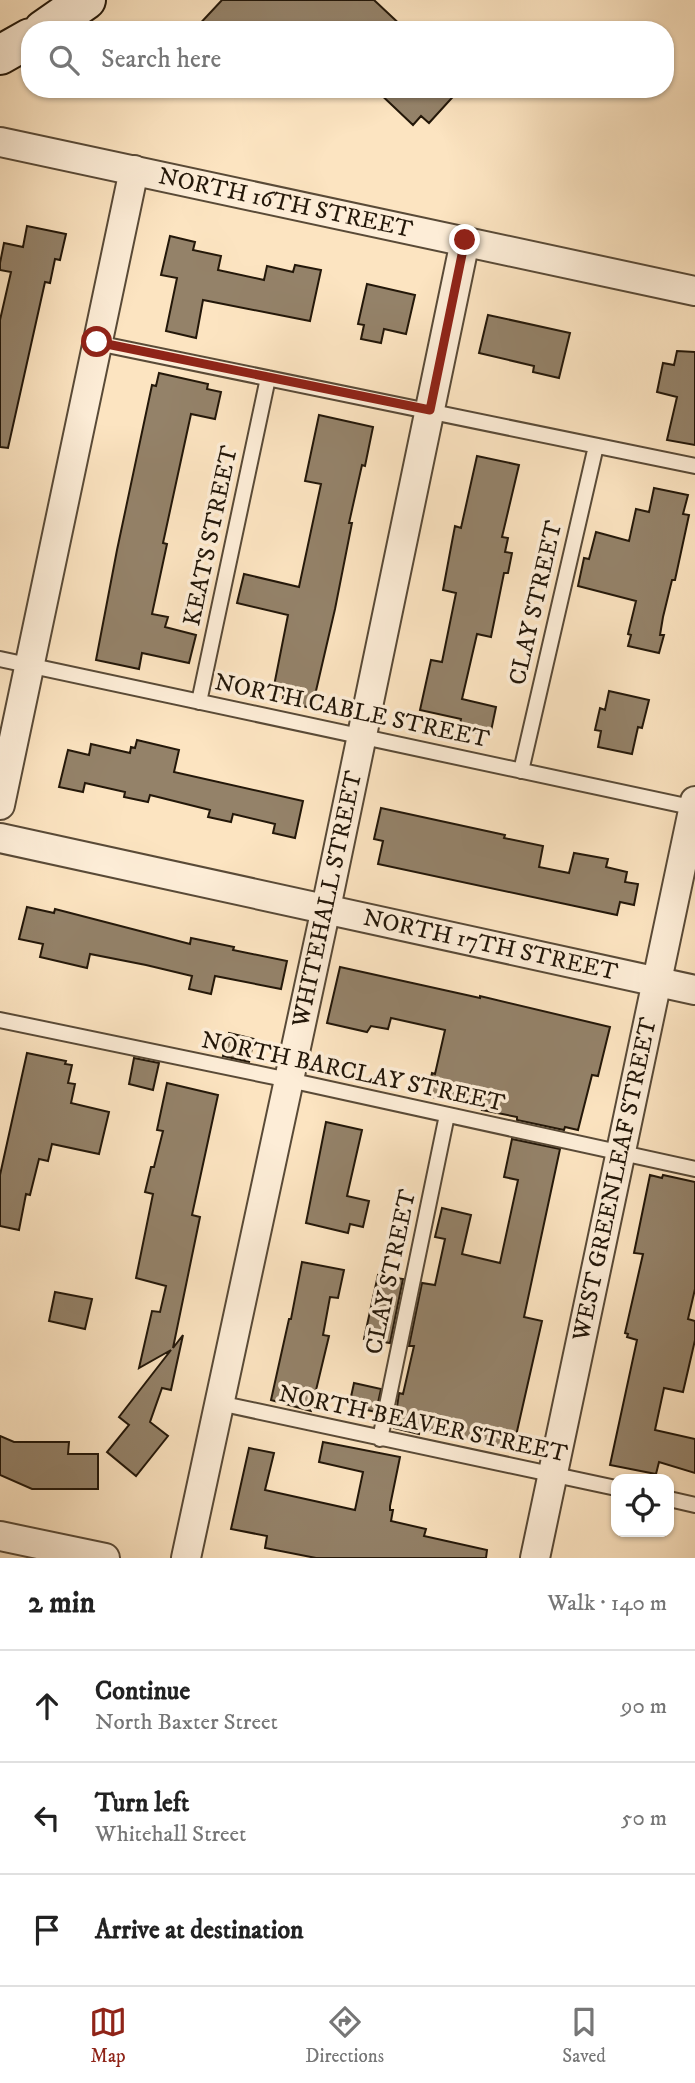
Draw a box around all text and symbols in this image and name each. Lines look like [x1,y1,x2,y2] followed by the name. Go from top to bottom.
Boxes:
[21,21,674,98] search box
[45,41,83,79] icon: search
[101,43,221,76] text: Search here
[156,161,415,245] street label: NORTH 16TH STREET
[449,224,480,255] route end
[81,326,112,357] route start
[177,443,245,629] street label: KEATS STREET
[503,518,569,688] street label: CLAY STREET
[212,667,492,755] street label: NORTH CABLE STREET
[286,768,369,1031] street label: WHITEHALL STREET
[360,903,620,988] street label: NORTH 17TH STREET
[566,1015,664,1345] street label: WEST GREENLEAF STREET
[198,1025,508,1119] street label: NORTH BARCLAY STREET
[359,1187,423,1357] street label: CLAY STREET
[276,1379,570,1469] street label: NORTH BEAVER STREET
[611,1474,674,1537] map controls
[611,1474,674,1537] button: locate
[28,1585,95,1622] text: 2 min
[548,1589,667,1618] text: Walk · 140 m
[95,1675,190,1708] text: Continue
[28,1687,66,1725] icon: ahead
[621,1692,667,1721] text: 90 m
[95,1708,278,1737] text: North Baxter Street
[95,1787,189,1820] text: Turn left
[28,1799,66,1837] icon: left
[621,1804,667,1833] text: 50 m
[95,1820,247,1849] text: Whitehall Street
[28,1911,66,1949] icon: arrive
[95,1914,304,1947] text: Arrive at destination
[89,2003,127,2068] tab: Map
[305,2003,384,2068] tab: Directions
[562,2003,606,2068] tab: Saved

